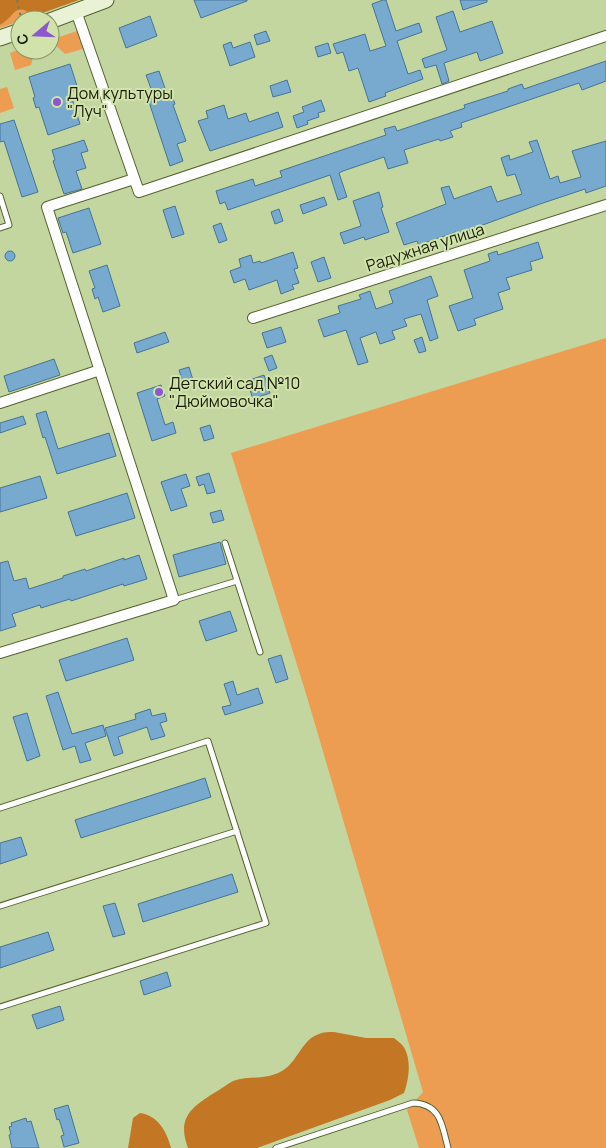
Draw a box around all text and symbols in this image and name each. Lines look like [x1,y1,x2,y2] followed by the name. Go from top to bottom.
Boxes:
[10,10,60,60] north arrow
[12,31,33,47] text: С
[67,82,173,122] place label: Дом культуры "Луч"
[51,96,63,108] marker: Дом культуры "Луч"
[363,217,487,277] street label: Радужная улица
[169,372,300,412] place label: Детский сад №10 "Дюймовочка"
[153,386,165,398] marker: Детский сад №10 "Дюймовочка"

